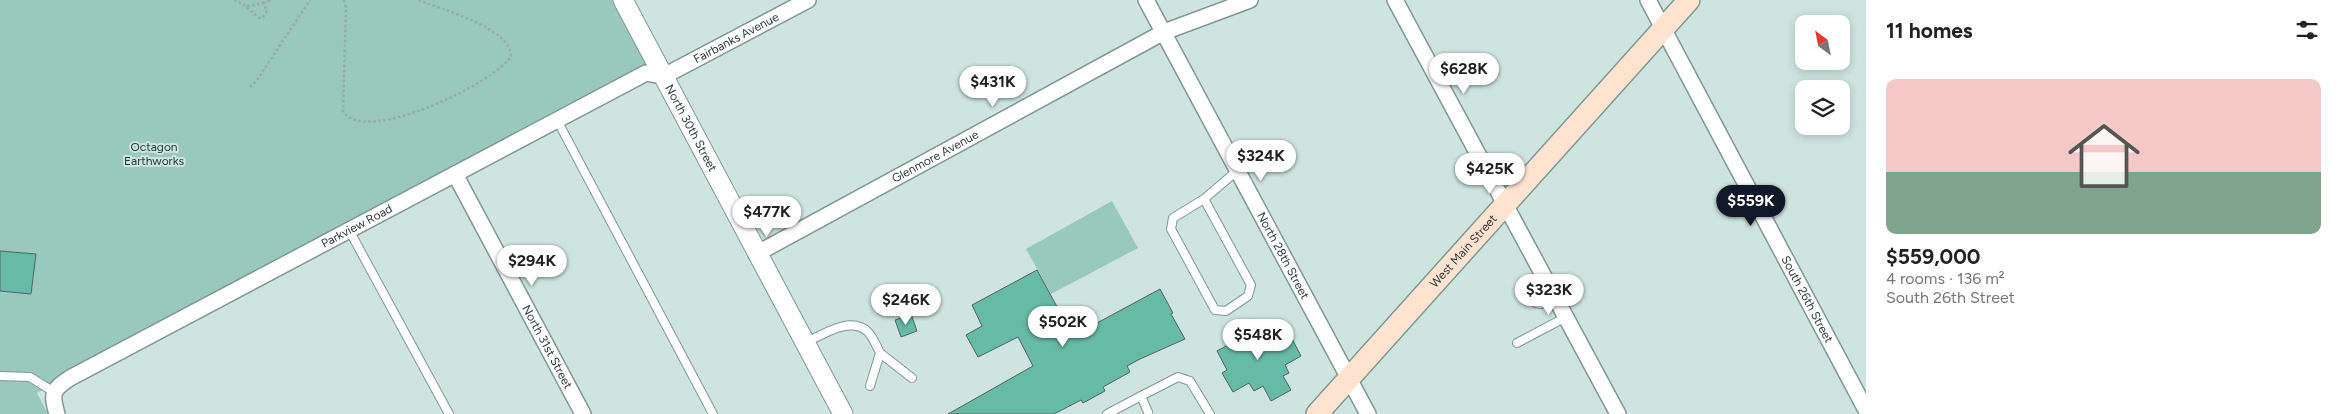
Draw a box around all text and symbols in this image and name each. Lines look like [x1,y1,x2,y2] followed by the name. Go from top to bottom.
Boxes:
[691,10,781,66] street label: Fairbanks Avenue
[1795,15,1850,70] north arrow
[1795,15,1850,135] map controls
[2293,16,2321,44] icon: filters
[1886,18,1973,43] text: 11 homes
[1429,52,1499,95] pin: $628K
[1440,59,1488,78] text: $628K
[958,66,1028,108] pin: $431K
[970,72,1016,91] text: $431K
[1795,80,1850,135] button: layers
[662,82,720,174] street label: North 30th Street
[2059,111,2149,201] icon: home
[889,127,981,186] street label: Glenmore Avenue
[124,140,184,168] park label: Octagon Earthworks
[1226,140,1296,182] pin: $324K
[1237,146,1285,165] text: $324K
[1455,152,1525,195] pin: $425K
[1466,159,1514,178] text: $425K
[1716,184,1786,227] pin: $559K
[1727,191,1775,210] text: $559K
[732,196,802,238] pin: $477K
[319,202,395,251] street label: Parkview Road
[743,202,791,221] text: $477K
[1254,210,1312,302] street label: North 28th Street
[1427,211,1500,290] street label: West Main Street
[497,244,567,287] pin: $294K
[1886,244,1980,269] text: $559,000
[508,251,556,270] text: $294K
[1778,253,1836,346] street label: South 26th Street
[1886,269,2005,288] text: 4 rooms · 136 m²
[1514,274,1584,316] pin: $323K
[1526,280,1572,299] text: $323K
[871,284,941,326] pin: $246K
[1886,288,2015,307] text: South 26th Street
[882,290,930,309] text: $246K
[519,303,575,392] street label: North 31st Street
[1028,306,1098,348] pin: $502K
[1039,312,1087,331] text: $502K
[1223,318,1293,361] pin: $548K
[1234,325,1282,344] text: $548K

